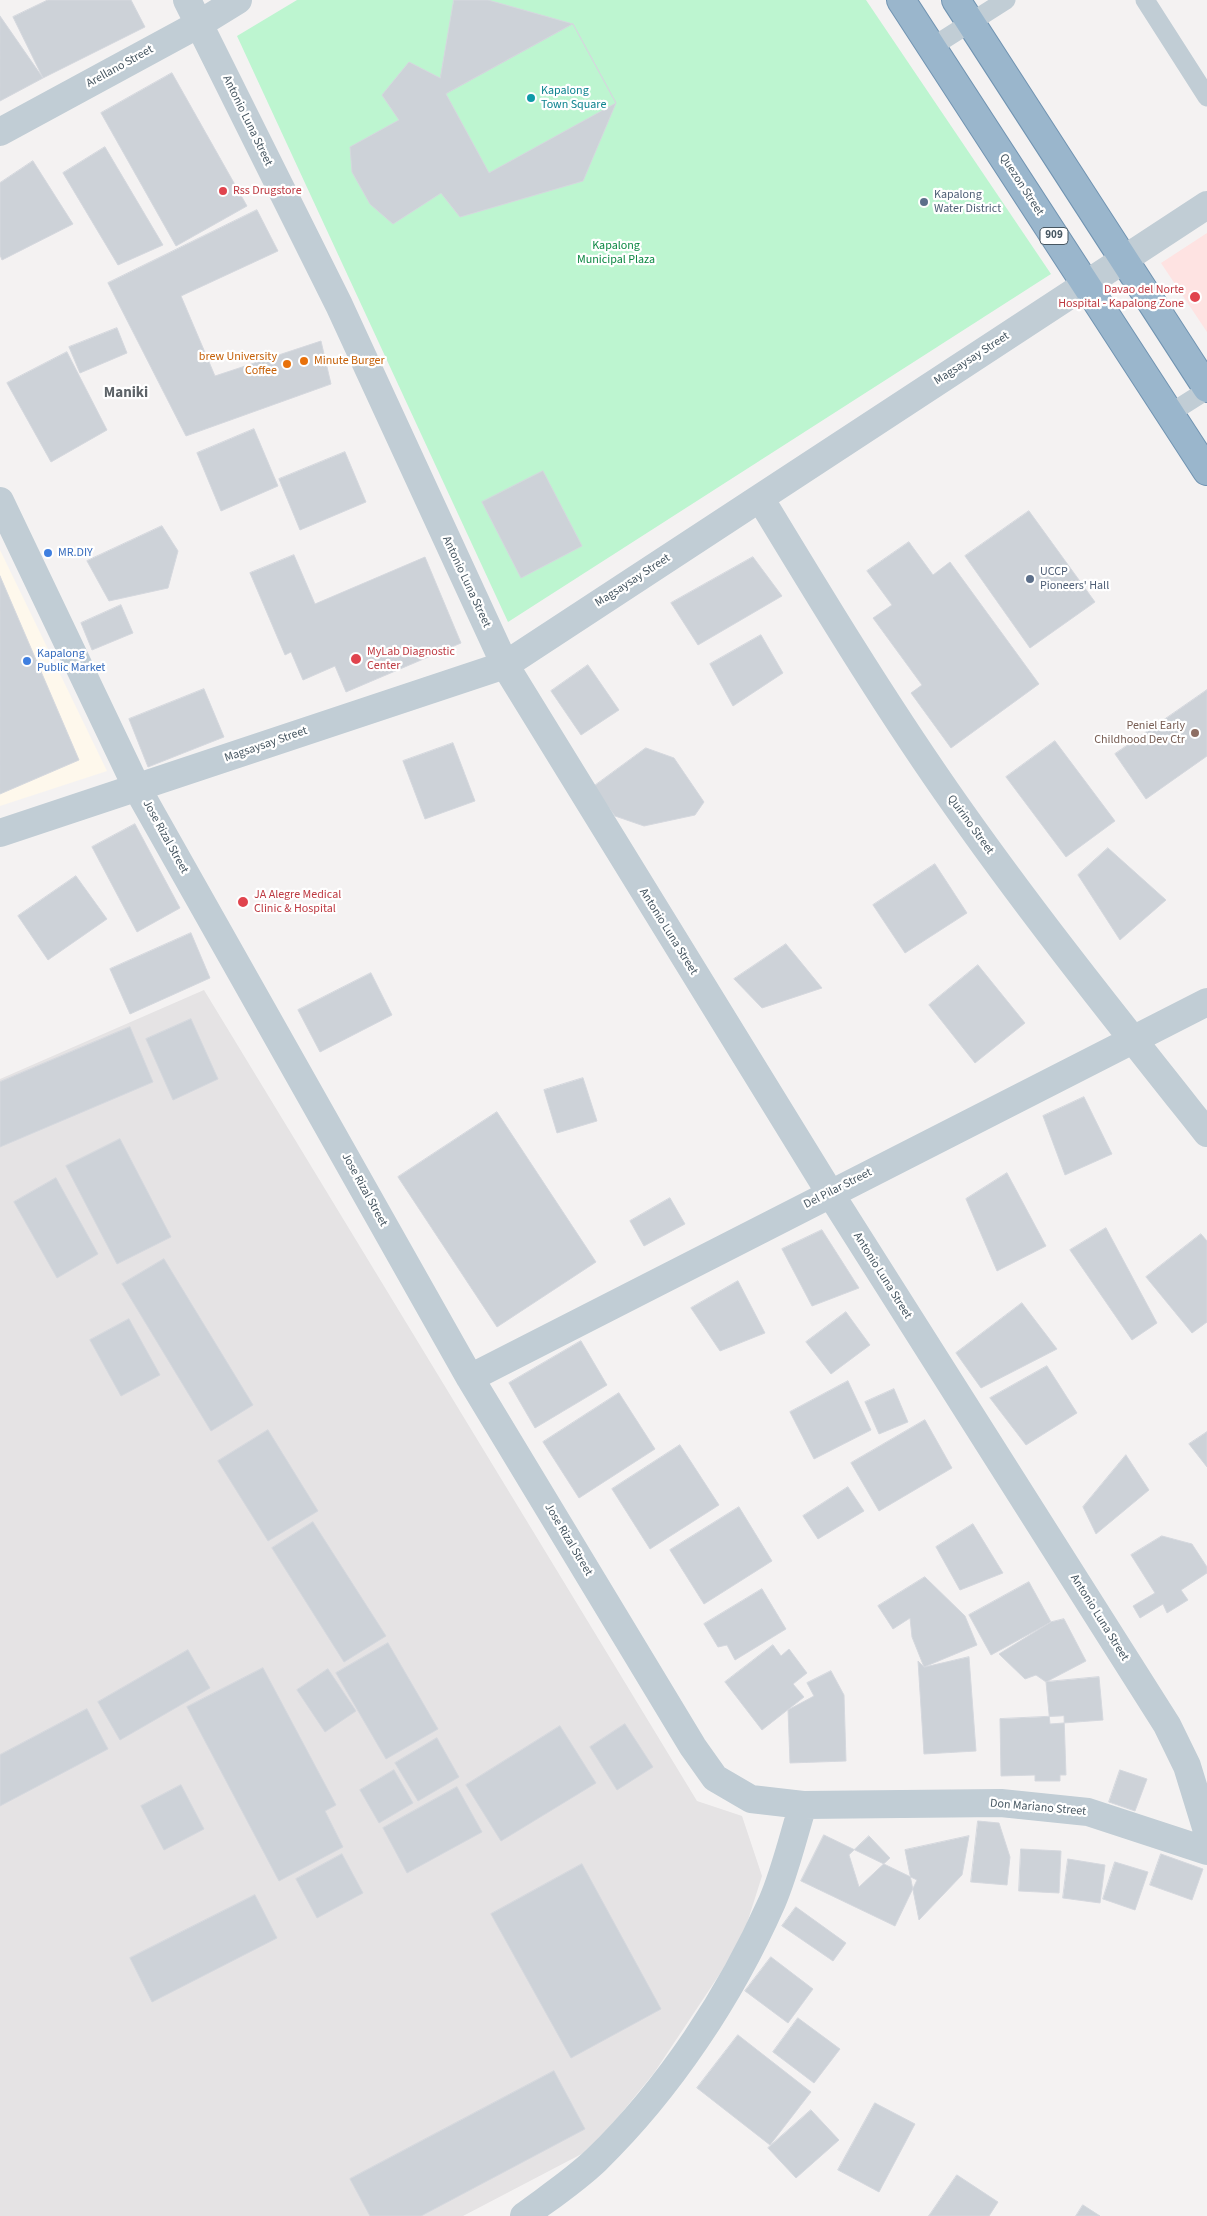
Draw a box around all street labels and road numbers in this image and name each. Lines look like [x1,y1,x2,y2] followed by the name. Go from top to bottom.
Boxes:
[84,43,156,91] street label: Arellano Street
[219,73,275,169] street label: Antonio Luna Street
[996,151,1046,219] street label: Quezon Street
[1040,228,1068,245] road number: 909
[932,329,1012,389] street label: Magsaysay Street
[439,534,493,630] street label: Antonio Luna Street
[593,551,673,611] street label: Magsaysay Street
[223,724,309,766] street label: Magsaysay Street
[944,792,996,858] street label: Quirino Street
[139,798,191,876] street label: Jose Rizal Street
[636,886,700,978] street label: Antonio Luna Street
[338,1151,390,1229] street label: Jose Rizal Street
[802,1166,874,1212] street label: Del Pilar Street
[850,1230,914,1322] street label: Antonio Luna Street
[541,1501,595,1579] street label: Jose Rizal Street
[1067,1572,1131,1664] street label: Antonio Luna Street
[989,1797,1087,1819] street label: Don Mariano Street

